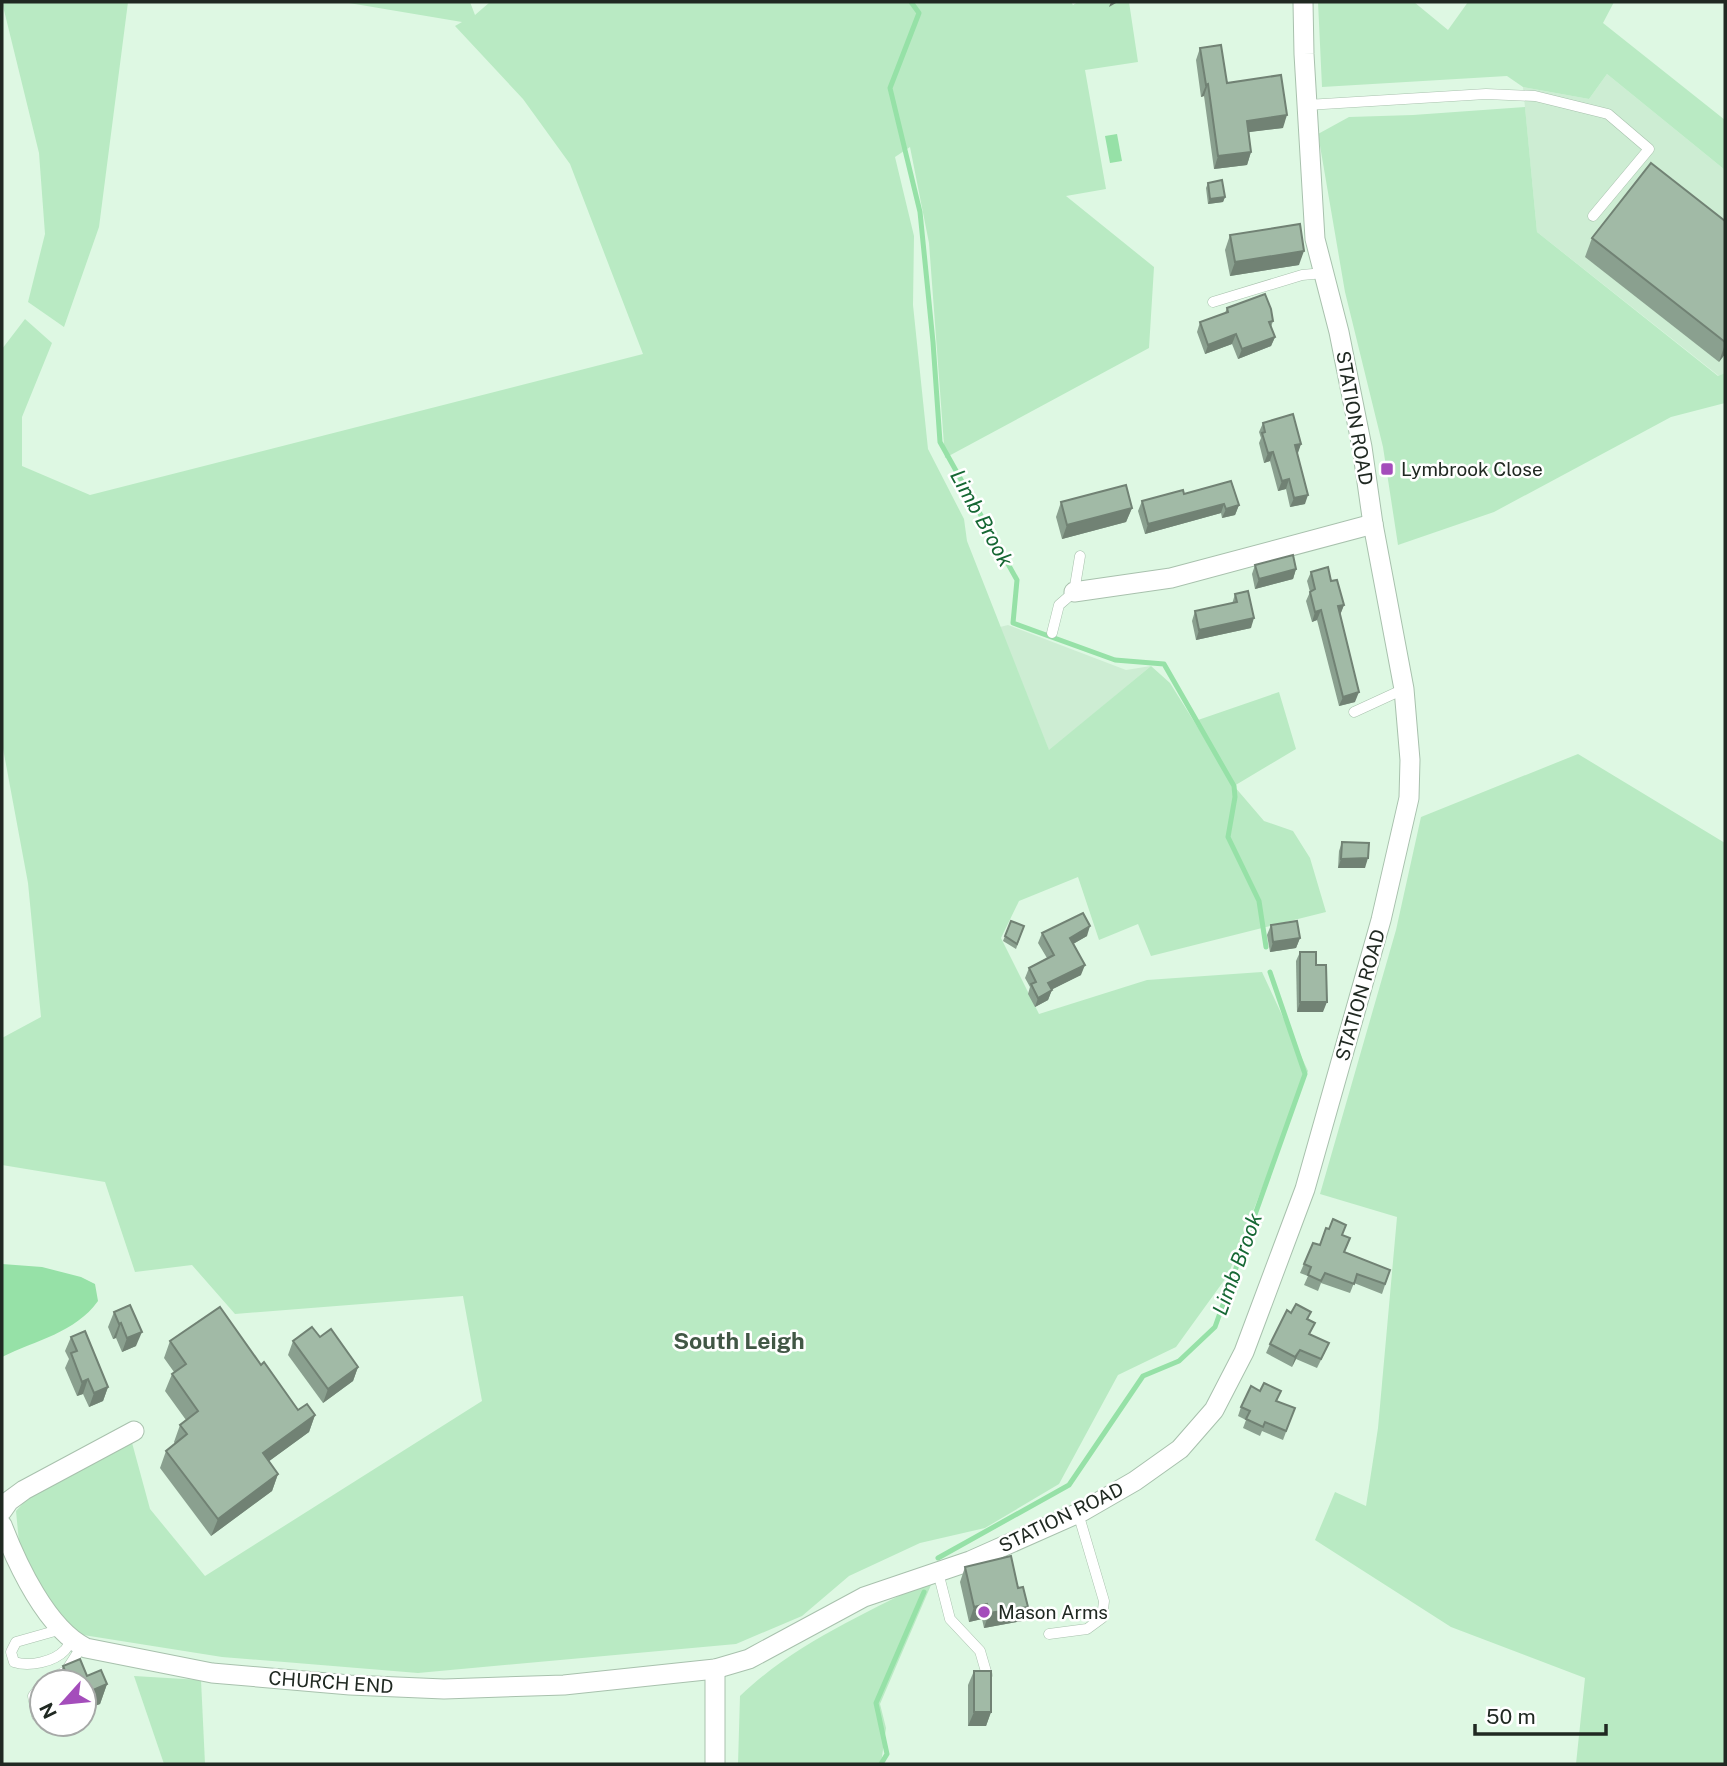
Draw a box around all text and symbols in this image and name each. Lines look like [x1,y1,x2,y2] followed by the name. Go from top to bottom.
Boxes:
[1332,349,1378,487] street label: STATION ROAD
[1401,458,1543,480] place label: Lymbrook Close
[1379,461,1395,477] marker: Lymbrook Close
[945,465,1019,571] water label: Limb Brook
[1331,927,1389,1063] street label: STATION ROAD
[1207,1209,1267,1319] water label: Limb Brook
[673,1327,805,1354] district label: South Leigh
[995,1477,1127,1557] street label: STATION ROAD
[998,1601,1108,1623] place label: Mason Arms
[976,1604,992,1620] marker: Mason Arms
[268,1667,394,1697] street label: CHURCH END
[28,1668,98,1738] north arrow
[1475,1692,1606,1736] scale bar
[35,1699,61,1722] text: N
[1486,1704,1536,1729] text: 50 m

